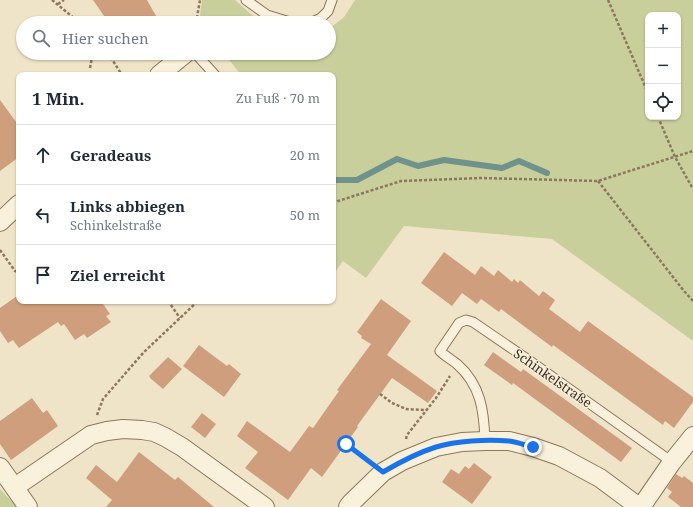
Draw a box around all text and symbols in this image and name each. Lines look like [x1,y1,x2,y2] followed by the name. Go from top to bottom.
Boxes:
[645,12,681,120] map controls
[645,12,681,48] button: +
[16,16,336,60] search box
[30,27,52,49] icon: search
[62,28,149,48] text: Hier suchen
[645,48,681,84] button: −
[645,84,681,120] button: locate
[32,87,85,110] text: 1 Min.
[236,89,320,107] text: Zu Fuß · 70 m
[32,144,54,166] icon: ahead
[70,145,151,165] text: Geradeaus
[290,146,320,164] text: 20 m
[70,196,185,216] text: Links abbiegen
[32,204,54,226] icon: left
[290,206,320,224] text: 50 m
[70,216,162,234] text: Schinkelstraße
[32,264,54,286] icon: arrive
[70,265,165,285] text: Ziel erreicht
[510,344,596,412] street label: Schinkelstraße
[337,435,355,453] route start
[524,438,542,456] route end

